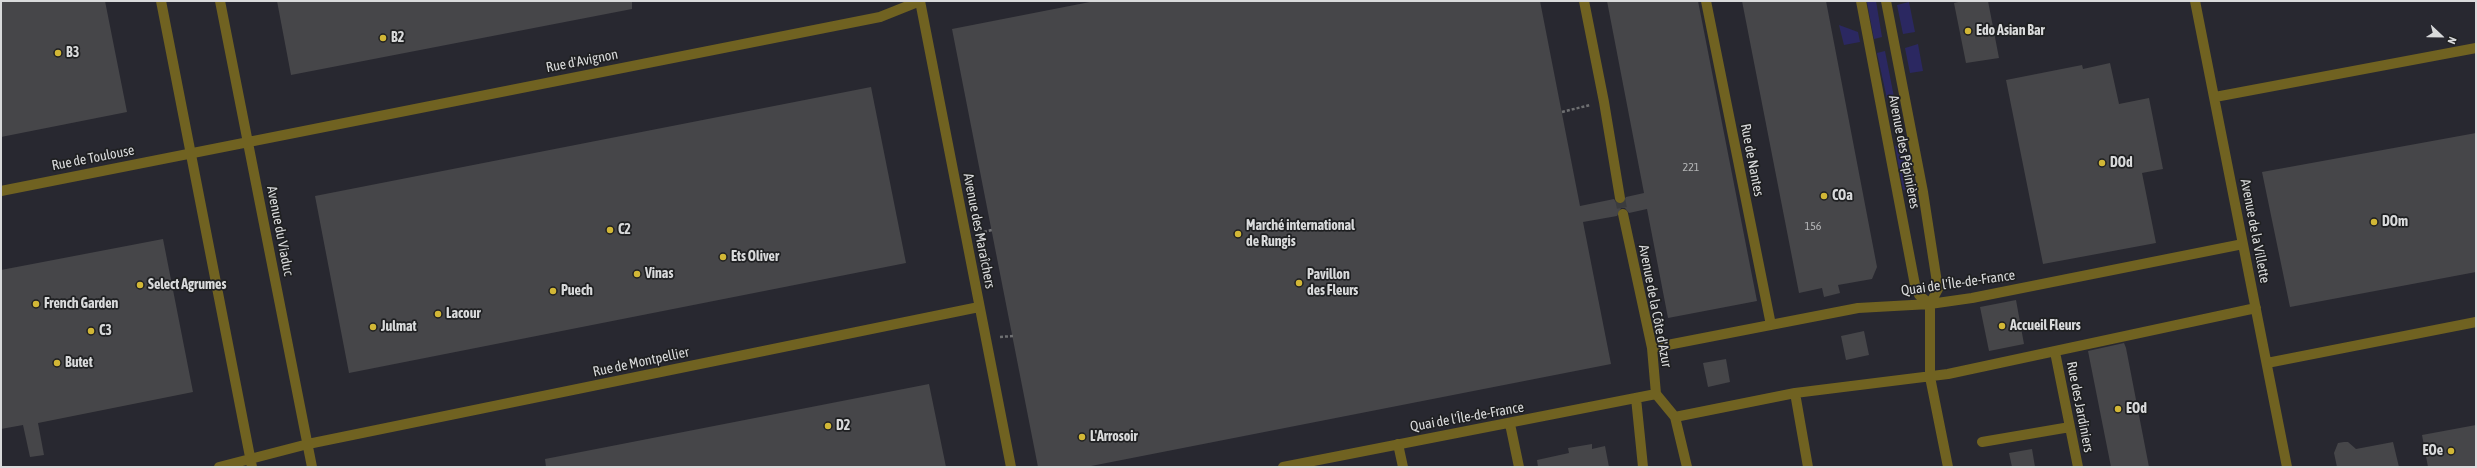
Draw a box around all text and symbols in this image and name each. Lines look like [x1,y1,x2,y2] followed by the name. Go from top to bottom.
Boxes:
[2421,16,2461,56] north arrow
[1976,23,2045,39] place label: Edo Asian Bar
[1963,26,1973,36] marker: Edo Asian Bar
[391,30,404,46] place label: B2
[378,33,388,43] marker: B2
[2445,35,2459,46] text: N
[66,45,79,61] place label: B3
[545,46,619,76] street label: Rue d'Avignon
[53,48,63,58] marker: B3
[1885,94,1923,210] street label: Avenue des Pépinières
[1737,122,1767,198] street label: Rue de Nantes
[50,142,136,174] street label: Rue de Toulouse
[2110,155,2133,171] place label: DOd
[2097,158,2107,168] marker: DOd
[1683,160,1699,174] house number: 221
[960,172,998,290] street label: Avenue des Maraîchers
[2237,178,2273,284] street label: Avenue de la Villette
[263,185,297,277] street label: Avenue du Viaduc
[1832,188,1853,204] place label: COa
[1819,191,1829,201] marker: COa
[2382,214,2408,230] place label: DOm
[2369,217,2379,227] marker: DOm
[1246,218,1355,250] place label: Marché international de Rungis
[1805,219,1821,233] house number: 156
[618,222,631,238] place label: C2
[605,225,615,235] marker: C2
[1233,229,1243,239] marker: Marché international de Rungis
[1635,243,1675,369] street label: Avenue de la Côte d'Azur
[731,249,779,265] place label: Ets Oliver
[718,252,728,262] marker: Ets Oliver
[645,266,673,282] place label: Vinas
[1307,267,1358,300] place label: Pavillon des Fleurs
[1900,267,2016,299] street label: Quai de l'Île-de-France
[632,269,642,279] marker: Vinas
[148,277,226,293] place label: Select Agrumes
[1294,278,1304,288] marker: Pavillon des Fleurs
[135,280,145,290] marker: Select Agrumes
[561,283,593,299] place label: Puech
[548,286,558,296] marker: Puech
[44,296,118,312] place label: French Garden
[31,299,41,309] marker: French Garden
[446,306,481,322] place label: Lacour
[433,309,443,319] marker: Lacour
[2010,318,2081,334] place label: Accueil Fleurs
[381,319,417,335] place label: Julmat
[1997,321,2007,331] marker: Accueil Fleurs
[368,322,378,332] marker: Julmat
[99,323,112,339] place label: C3
[86,326,96,336] marker: C3
[591,344,691,380] street label: Rue de Montpellier
[65,355,93,371] place label: Butet
[52,358,62,368] marker: Butet
[2063,360,2097,454] street label: Rue des Jardiniers
[1409,399,1525,435] street label: Quai de l'Île-de-France
[2126,401,2147,417] place label: EOd
[2113,404,2123,414] marker: EOd
[836,418,850,434] place label: D2
[823,421,833,431] marker: D2
[1090,429,1138,445] place label: L'Arrosoir
[1077,432,1087,442] marker: L'Arrosoir
[2423,443,2443,459] place label: EOe
[2446,446,2456,456] marker: EOe

